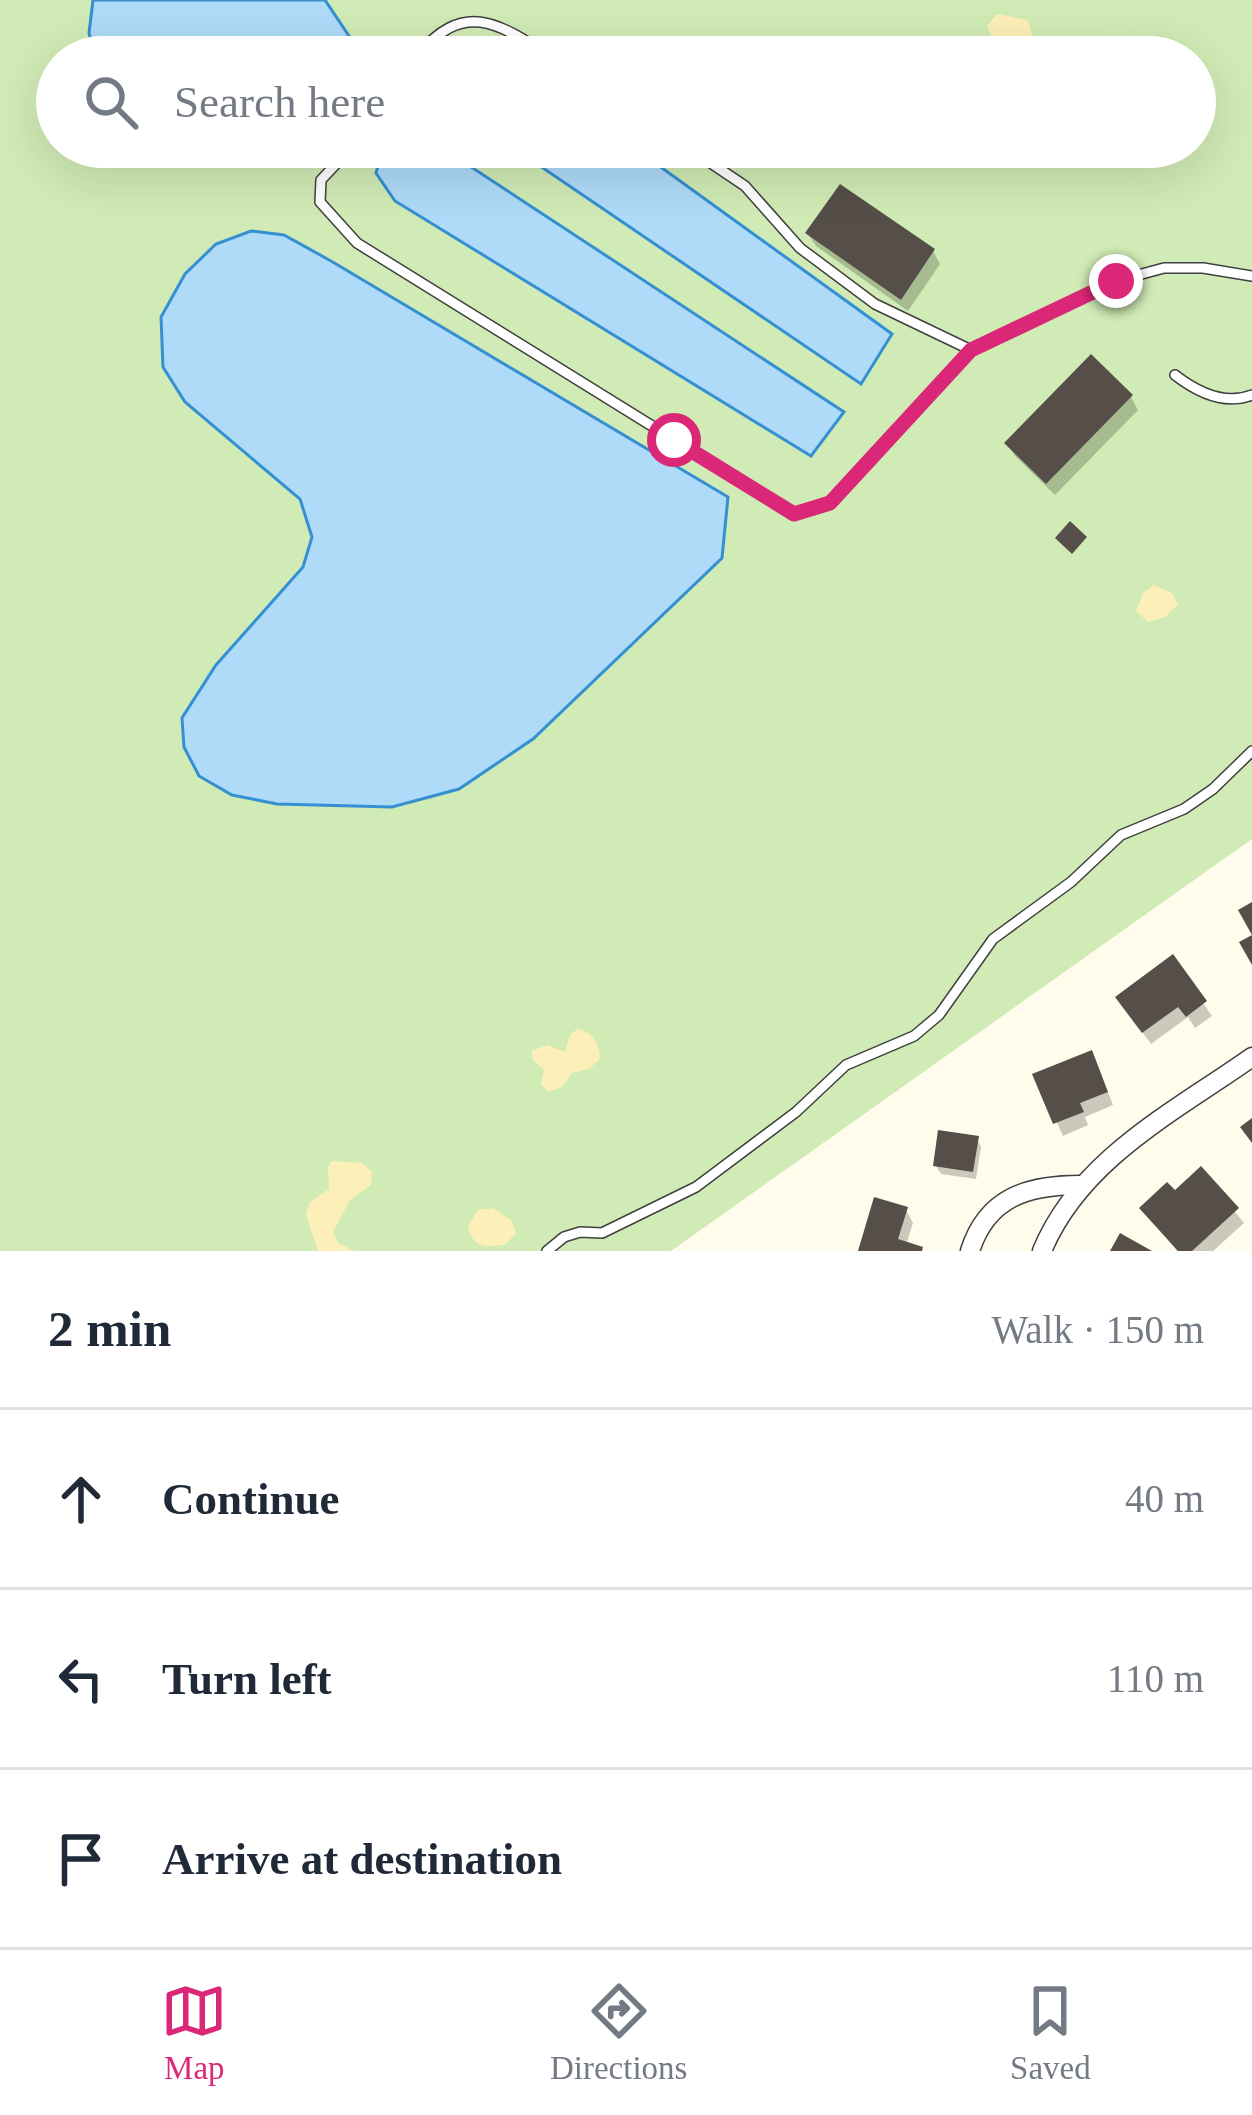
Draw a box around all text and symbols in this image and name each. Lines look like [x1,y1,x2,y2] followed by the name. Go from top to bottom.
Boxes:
[36,36,1216,168] search box
[78,69,144,135] icon: search
[174,77,385,127] text: Search here
[1089,254,1143,308] route end
[647,413,701,467] route start
[48,1301,171,1357] text: 2 min
[992,1308,1204,1351] text: Walk · 150 m
[48,1466,114,1532] icon: ahead
[162,1474,340,1524] text: Continue
[1125,1477,1204,1520] text: 40 m
[48,1646,114,1712] icon: left
[162,1654,332,1704] text: Turn left
[1107,1657,1204,1700] text: 110 m
[48,1826,114,1892] icon: arrive
[162,1834,562,1884] text: Arrive at destination
[161,1978,227,2087] tab: Map
[550,1978,687,2087] tab: Directions
[1010,1978,1091,2087] tab: Saved

